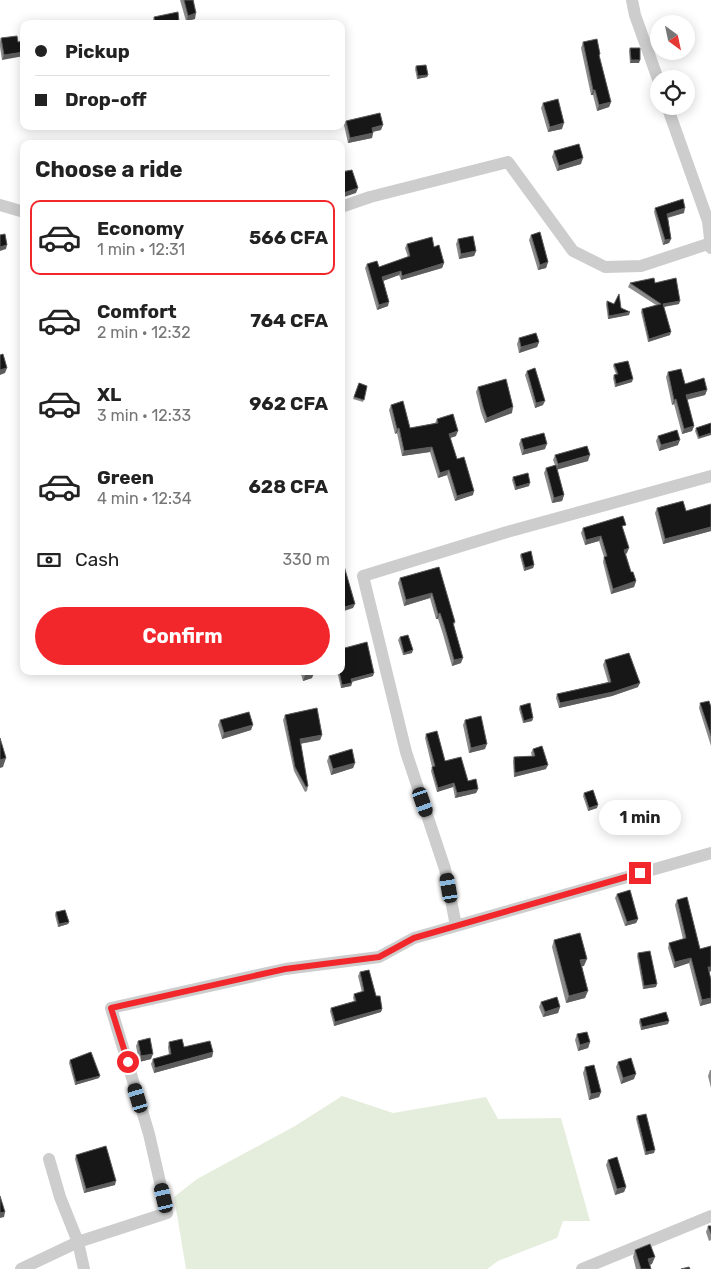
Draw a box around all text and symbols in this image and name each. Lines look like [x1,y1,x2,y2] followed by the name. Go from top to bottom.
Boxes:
[650,15,695,60] north arrow
[650,15,695,115] map controls
[65,40,130,63] text: Pickup
[650,70,695,115] button: locate
[65,88,147,111] text: Drop-off
[35,156,182,183] text: Choose a ride
[37,215,82,260] icon: car
[97,217,184,240] text: Economy
[249,226,328,249] text: 566 CFA
[97,240,185,259] text: 1 min · 12:31
[37,298,82,343] icon: car
[97,300,177,323] text: Comfort
[250,309,328,332] text: 764 CFA
[97,323,191,342] text: 2 min · 12:32
[37,381,82,426] icon: car
[97,383,121,406] text: XL
[249,392,328,415] text: 962 CFA
[97,406,191,425] text: 3 min · 12:33
[37,464,82,509] icon: car
[97,466,154,489] text: Green
[248,475,328,498] text: 628 CFA
[97,489,192,508] text: 4 min · 12:34
[35,546,63,574] icon: cash
[75,548,119,571] text: Cash
[282,550,330,569] text: 330 m
[35,607,330,665] button: Confirm
[411,785,434,819] car
[599,800,681,836] callout: 1 min
[620,808,660,827] text: 1 min
[629,862,651,884] route end
[439,872,458,904] car
[117,1051,139,1073] route start
[126,1081,149,1115] car
[153,1182,174,1214] car

